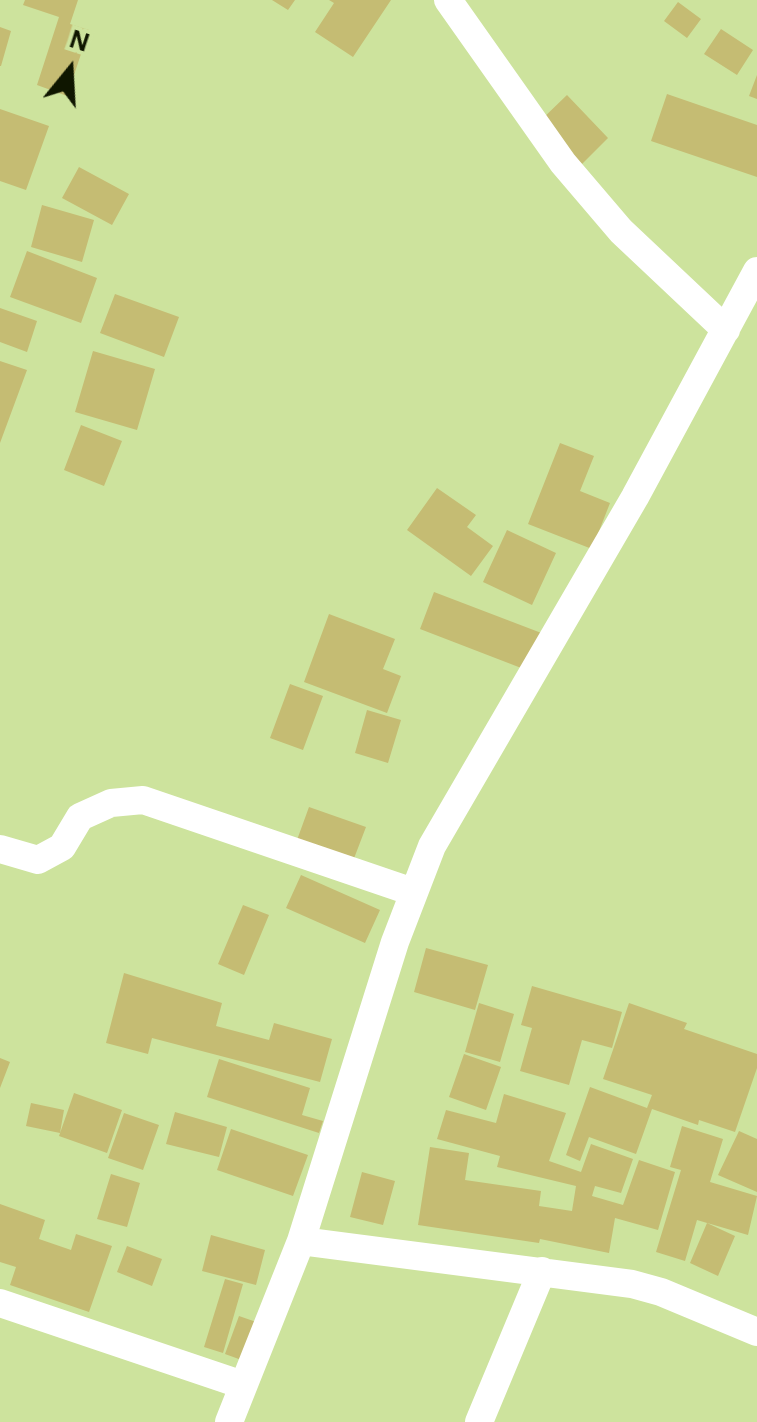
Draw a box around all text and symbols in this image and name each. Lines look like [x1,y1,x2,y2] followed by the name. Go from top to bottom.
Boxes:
[20,20,120,120] north arrow
[66,25,93,58] text: N

